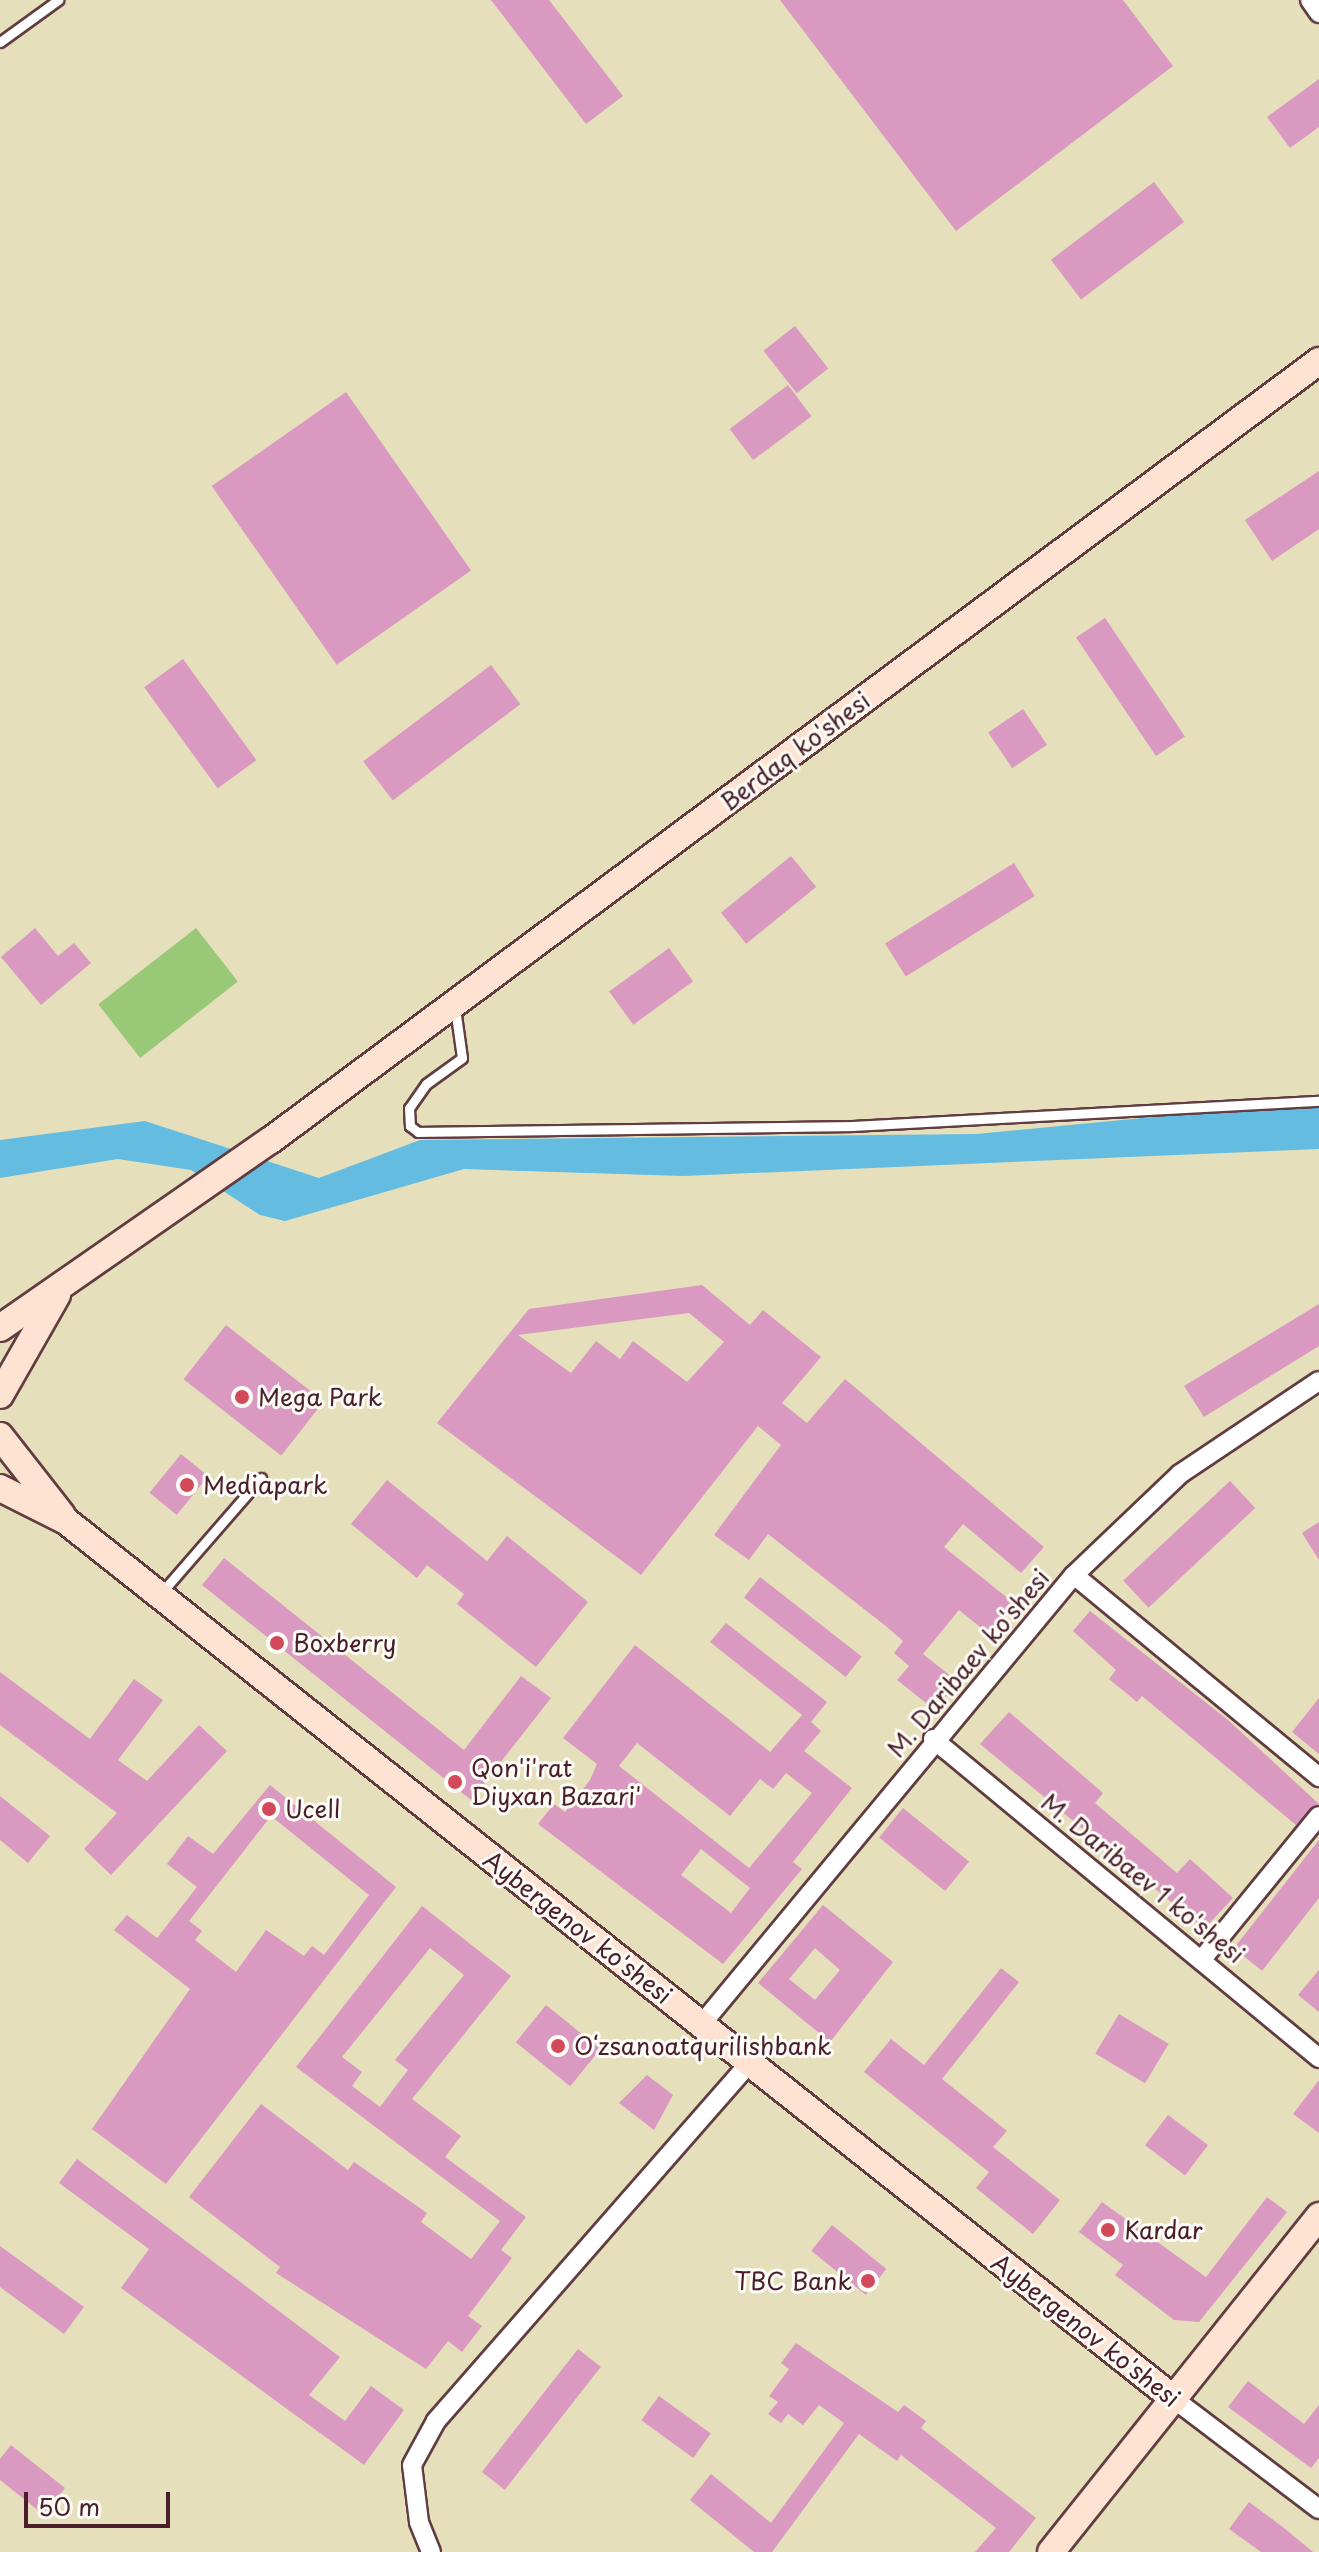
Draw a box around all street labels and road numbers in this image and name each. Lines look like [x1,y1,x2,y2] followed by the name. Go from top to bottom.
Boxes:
[715,686,875,816] street label: Berdaq ko'shesi
[881,1563,1055,1763] street label: M. Daribaev ko'shesi
[1035,1787,1251,1969] street label: M. Daribaev 1 ko'shesi
[478,1845,678,2009] street label: Aybergenov ko'shesi
[986,2248,1186,2412] street label: Aybergenov ko'shesi

